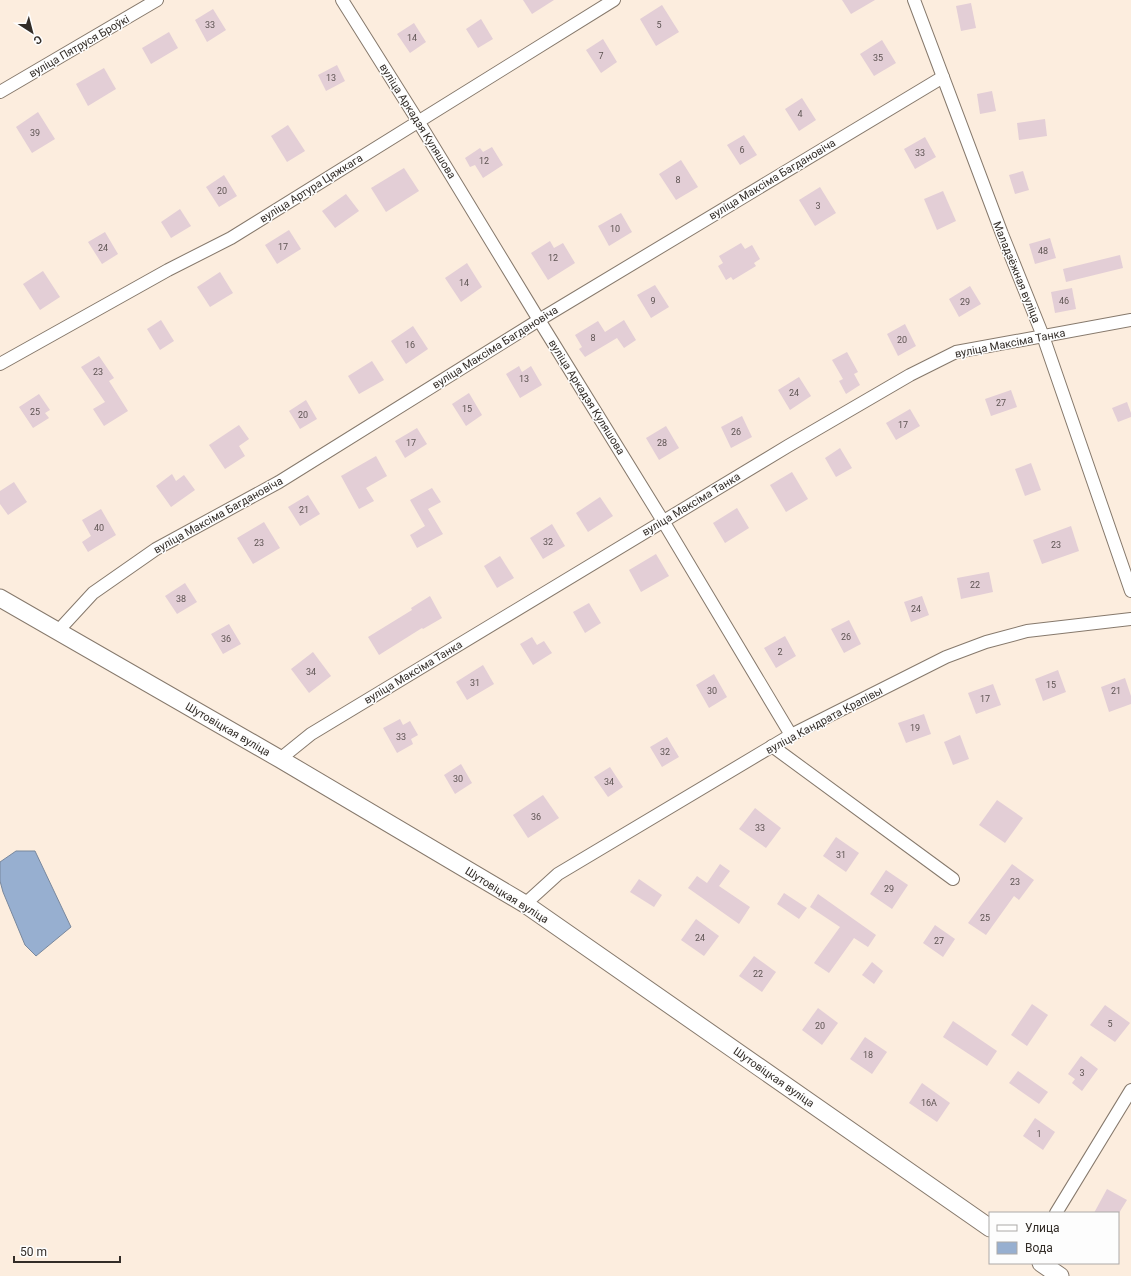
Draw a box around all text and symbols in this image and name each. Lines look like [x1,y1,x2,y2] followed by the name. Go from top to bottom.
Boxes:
[12,12,52,52] north arrow
[27,12,132,80] street label: вуліца Пятруся Броўкі
[205,20,215,30] house number: 33
[656,20,662,30] house number: 5
[31,32,44,47] text: С
[407,33,417,43] house number: 14
[598,51,604,61] house number: 7
[873,53,883,63] house number: 35
[377,61,458,181] street label: вуліца Аркадзя Куляшова
[326,73,336,83] house number: 13
[797,109,803,119] house number: 4
[30,128,40,138] house number: 39
[706,136,838,223] street label: вуліца Максіма Багдановіча
[739,145,745,155] house number: 6
[915,148,925,158] house number: 33
[257,151,365,225] street label: вуліца Артура Цяжкага
[479,156,489,166] house number: 12
[675,175,681,185] house number: 8
[217,186,227,196] house number: 20
[815,201,821,211] house number: 3
[990,220,1043,325] street label: Маладзёжная вуліца
[610,224,620,234] house number: 10
[278,242,288,252] house number: 17
[98,243,108,253] house number: 24
[1038,246,1048,256] house number: 48
[548,253,558,263] house number: 12
[459,278,469,288] house number: 14
[650,296,656,306] house number: 9
[1059,296,1069,306] house number: 46
[960,297,970,307] house number: 29
[430,303,560,392] street label: вуліца Максіма Багдановіча
[954,326,1066,361] street label: вуліца Максіма Танка
[590,333,596,343] house number: 8
[897,335,907,345] house number: 20
[546,337,627,457] street label: вуліца Аркадзя Куляшова
[405,340,415,350] house number: 16
[93,367,103,377] house number: 23
[519,374,529,384] house number: 13
[789,388,799,398] house number: 24
[996,398,1006,408] house number: 27
[462,404,472,414] house number: 15
[30,407,40,417] house number: 25
[298,410,308,420] house number: 20
[898,420,908,430] house number: 17
[731,427,741,437] house number: 26
[406,438,416,448] house number: 17
[657,438,667,448] house number: 28
[640,470,743,539] street label: вуліца Максіма Танка
[151,474,285,556] street label: вуліца Максіма Багдановіча
[299,505,309,515] house number: 21
[94,523,104,533] house number: 40
[543,537,553,547] house number: 32
[254,538,264,548] house number: 23
[1051,540,1061,550] house number: 23
[970,580,980,590] house number: 22
[176,594,186,604] house number: 38
[911,604,921,614] house number: 24
[841,632,851,642] house number: 26
[221,634,231,644] house number: 36
[362,638,465,707] street label: вуліца Максіма Танка
[777,647,783,657] house number: 2
[306,667,316,677] house number: 34
[470,678,480,688] house number: 31
[1046,680,1056,690] house number: 15
[764,684,885,757] street label: вуліца Кандрата Крапівы
[707,686,717,696] house number: 30
[1111,686,1121,696] house number: 21
[980,694,990,704] house number: 17
[183,700,273,759] street label: Шутовіцкая вуліца
[910,723,920,733] house number: 19
[396,732,406,742] house number: 33
[660,747,670,757] house number: 32
[453,774,463,784] house number: 30
[604,777,614,787] house number: 34
[531,812,541,822] house number: 36
[755,823,765,833] house number: 33
[836,850,846,860] house number: 31
[463,865,551,926] street label: Шутовіцкая вуліца
[1010,877,1020,887] house number: 23
[884,884,894,894] house number: 29
[980,913,990,923] house number: 25
[695,933,705,943] house number: 24
[934,936,944,946] house number: 27
[753,969,763,979] house number: 22
[1107,1019,1113,1029] house number: 5
[815,1021,825,1031] house number: 20
[731,1045,817,1110] street label: Шутовіцкая вуліца
[863,1050,873,1060] house number: 18
[1079,1068,1085,1078] house number: 3
[921,1098,937,1108] house number: 16А
[1036,1129,1042,1139] house number: 1
[989,1212,1119,1264] legend
[1025,1221,1060,1235] text: Улица
[14,1238,120,1264] scale bar
[1025,1241,1053,1255] text: Вода
[20,1245,47,1259] text: 50 m

